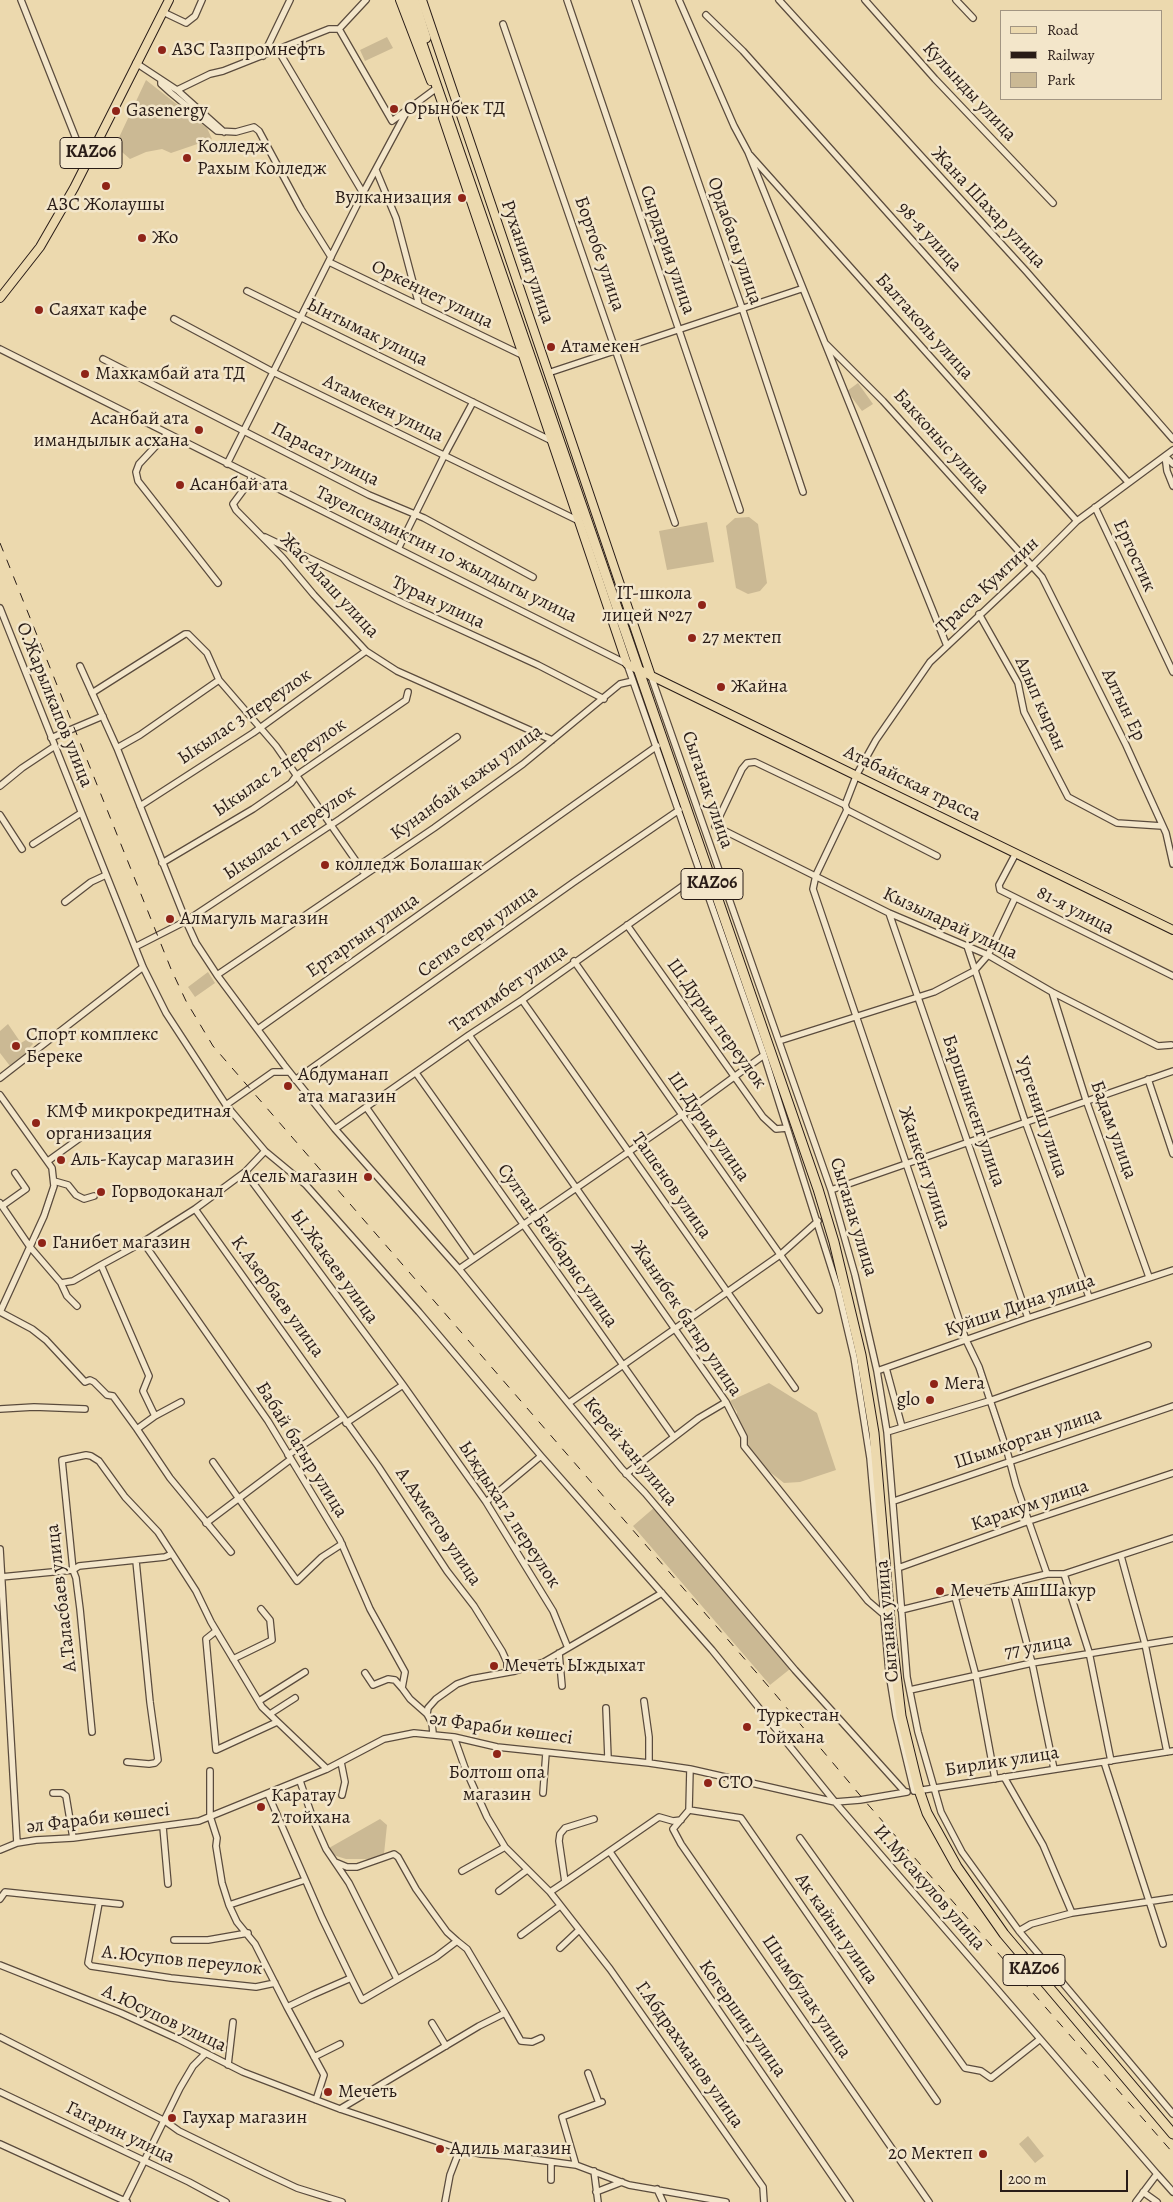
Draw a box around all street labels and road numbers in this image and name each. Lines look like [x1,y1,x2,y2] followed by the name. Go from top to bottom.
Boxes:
[917,38,1021,146] street label: Кулынды улица
[60,138,122,168] road number: KАZ06
[926,142,1050,274] street label: Жана Шахар улица
[702,174,766,308] street label: Ордабасы улица
[634,183,700,317] street label: Сырдария улица
[569,194,629,314] street label: Бортобе улица
[495,197,559,327] street label: Руханият улица
[892,197,966,277] street label: 98-я улица
[367,256,497,334] street label: Оркениет улица
[870,269,978,385] street label: Балтаколь улица
[303,294,431,372] street label: Ынтымак улица
[319,370,447,448] street label: Атамекен улица
[888,385,994,499] street label: Бакконыс улица
[267,418,383,492] street label: Парасат улица
[312,482,580,628] street label: Тауелсиздиктин 10 жылдыгы улица
[1107,516,1161,596] street label: Ертостик
[275,529,383,643] street label: Жас Алаш улица
[932,533,1044,639] street label: Трасса Кумтиин
[388,572,488,634] street label: Туран улица
[10,619,98,791] street label: О.Жарылкапов улица
[1009,654,1071,754] street label: Алып кыран
[174,664,316,770] street label: Ыкылас 3 переулок
[1096,665,1150,745] street label: Алтын Ер
[209,714,351,822] street label: Ыкылас 2 переулок
[387,720,547,846] street label: Кунанбай кажы улица
[676,728,738,852] street label: Сыганак улица
[840,741,984,827] street label: Атабайская трасса
[220,780,360,886] street label: Ыкылас 1 переулок
[681,869,743,900] road number: KАZ06
[414,881,542,983] street label: Сегиз серы улица
[1032,882,1118,940] street label: 81-я улица
[879,883,1021,965] street label: Кызыларай улица
[302,889,424,983] street label: Ертаргын улица
[446,940,572,1038] street label: Таттимбет улица
[661,954,771,1094] street label: Ш.Дурия переулок
[936,1032,1010,1190] street label: Баршынкент улица
[1010,1053,1072,1181] street label: Ургениш улица
[662,1068,754,1186] street label: Ш.Дурия улица
[1085,1078,1141,1182] street label: Бадам улица
[893,1104,955,1232] street label: Жанкент улица
[626,1129,716,1243] street label: Ташенов улица
[824,1155,882,1279] street label: Сыганак улица
[492,1160,622,1332] street label: Султан Бейбарыс улица
[285,1206,383,1328] street label: Ы.Жакаев улица
[225,1232,329,1362] street label: К.Азербаев улица
[626,1237,746,1401] street label: Жанибек батыр улица
[942,1270,1098,1342] street label: Куйши Дина улица
[250,1378,352,1522] street label: Бабай батыр улица
[578,1393,682,1511] street label: Керей хан улица
[951,1403,1105,1475] street label: Шымкорган улица
[453,1437,565,1593] street label: Ыждыхат 2 переулок
[390,1463,486,1591] street label: А.Ахметов улица
[968,1475,1092,1537] street label: Каракум улица
[42,1523,82,1673] street label: А.Таласбаев улица
[871,1559,905,1683] street label: Сыганак улица
[1002,1629,1074,1665] street label: 77 улица
[428,1708,574,1750] street label: әл Фараби көшесі
[943,1742,1061,1782] street label: Бирлик улица
[25,1799,171,1839] street label: әл Фараби көшесі
[868,1820,990,1956] street label: И.Мусакулов улица
[789,1869,883,1989] street label: Ак кайын улица
[756,1931,856,2063] street label: Шымбулак улица
[100,1941,264,1981] street label: А.Юсупов переулок
[1003,1954,1065,1986] road number: KАZ06
[693,1956,791,2082] street label: Когершин улица
[630,1977,748,2133] street label: Г.Абдрахманов улица
[98,1980,230,2058] street label: А.Юсупов улица
[62,2097,178,2169] street label: Гагарин улица

